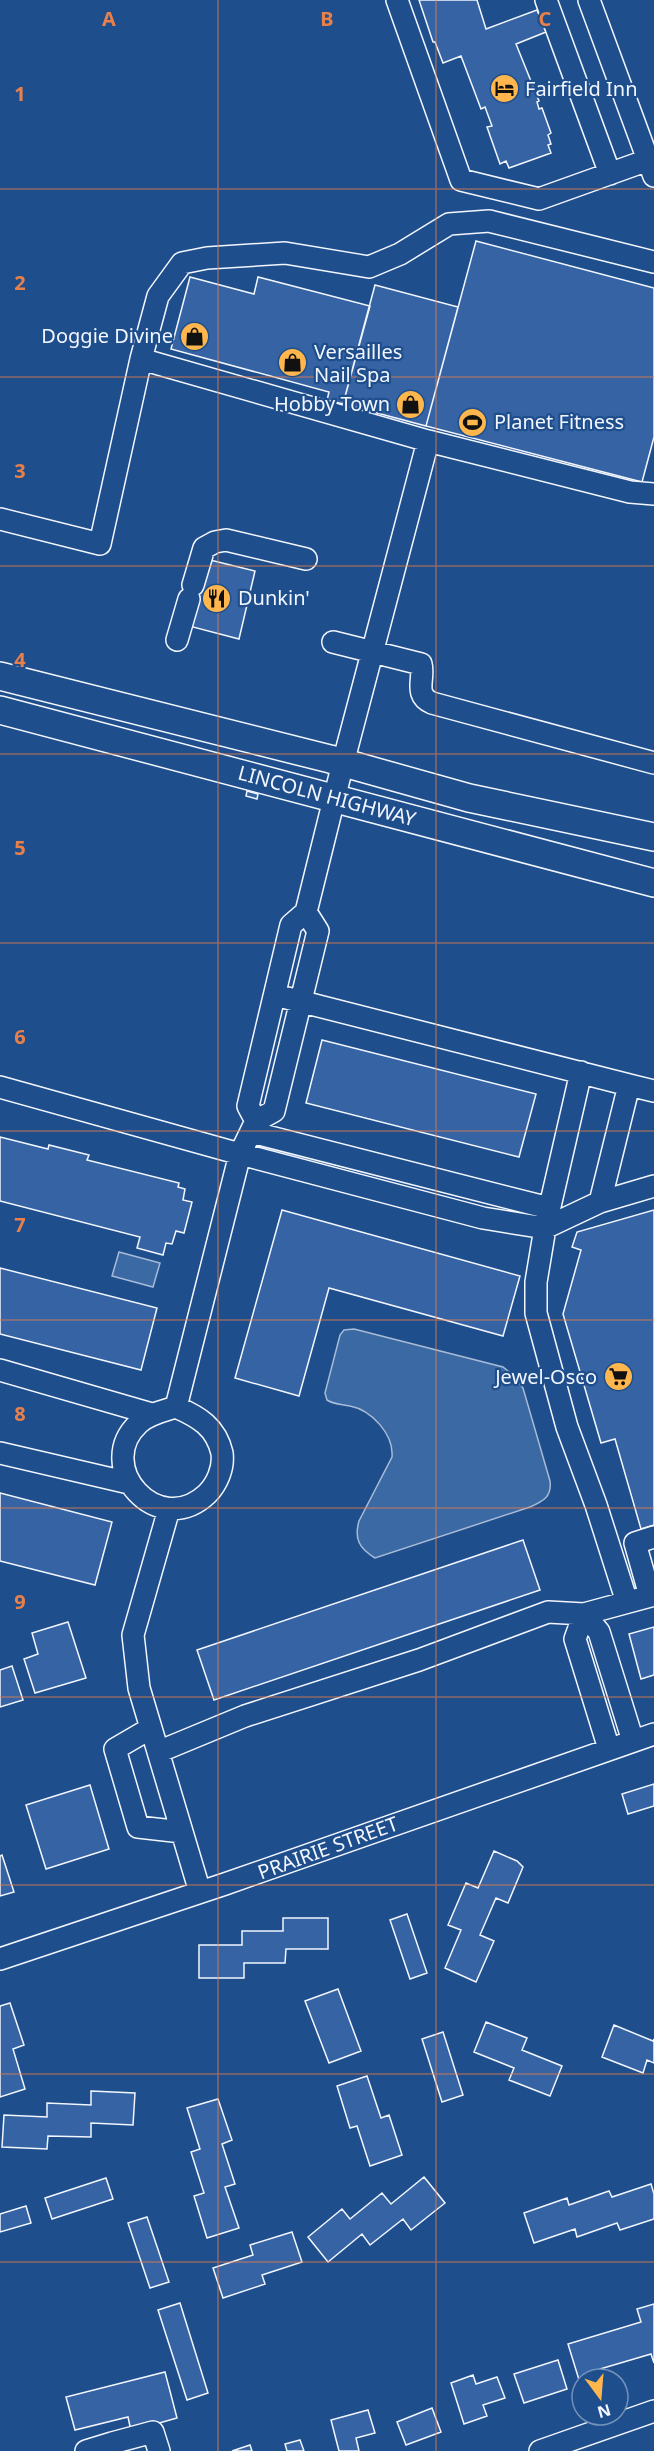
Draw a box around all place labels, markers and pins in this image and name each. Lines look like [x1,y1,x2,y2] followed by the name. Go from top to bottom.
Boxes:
[488,73,520,105] hotel icon: Fairfield Inn
[525,75,638,102] place label: Fairfield Inn
[178,320,210,352] shop icon: Doggie Divine
[41,322,173,349] place label: Doggie Divine
[314,338,402,388] place label: Versailles Nail Spa
[277,347,309,379] shop icon: Versailles Nail Spa
[395,388,427,420] shop icon: Hobby Town
[274,390,390,417] place label: Hobby Town
[457,406,489,438] sports icon: Planet Fitness
[494,408,624,435] place label: Planet Fitness
[201,582,233,614] restaurant icon: Dunkin'
[238,584,310,611] place label: Dunkin'
[602,1361,634,1393] supermarket icon: Jewel-Osco
[493,1363,597,1390] place label: Jewel-Osco

